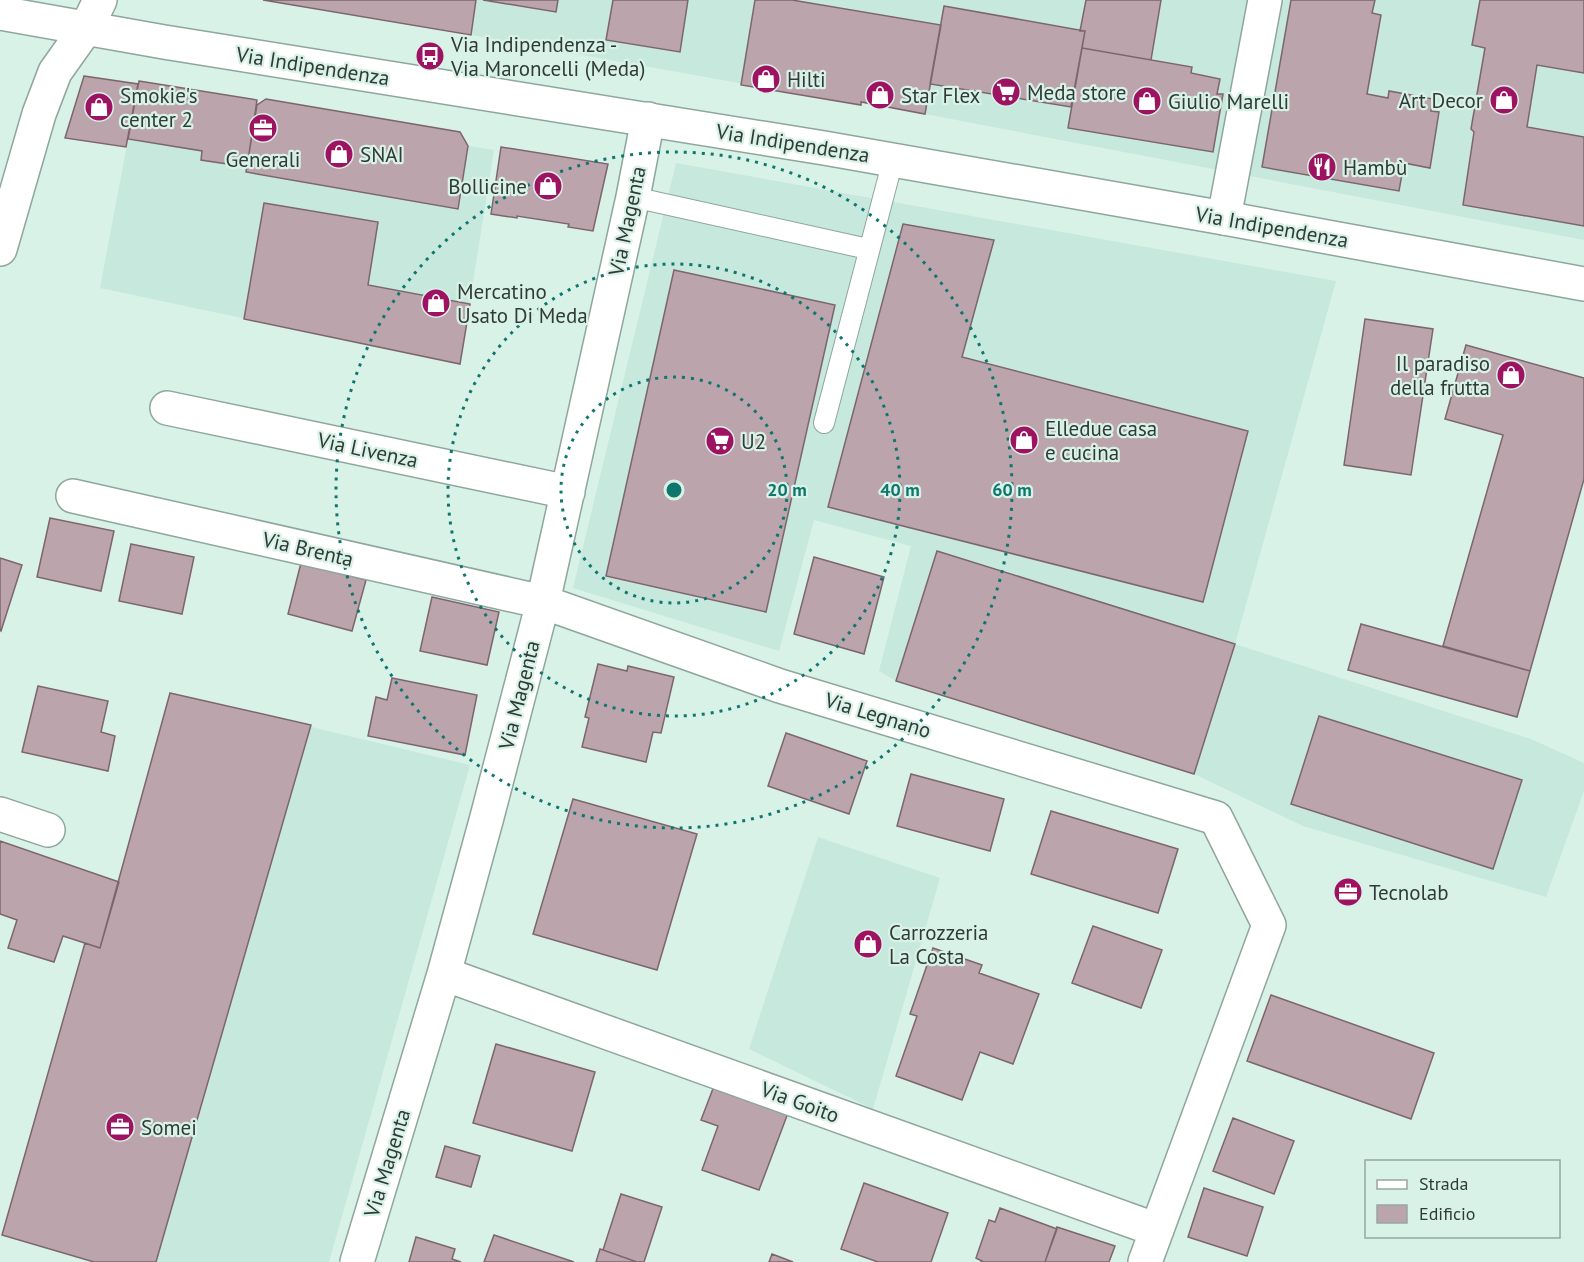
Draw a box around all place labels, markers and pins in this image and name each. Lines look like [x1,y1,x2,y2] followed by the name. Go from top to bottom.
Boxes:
[450,31,645,82] place label: Via Indipendenza - Via Maroncelli (Meda)
[414,40,446,72] bus stop icon: Via Indipendenza - Via Maroncelli (Meda)
[750,63,782,95] shop icon: Hilti
[787,66,826,93] place label: Hilti
[990,76,1022,108] supermarket icon: Meda store
[864,79,896,111] shop icon: Star Flex
[1027,79,1126,106] place label: Meda store
[120,82,198,133] place label: Smokie's center 2
[901,82,981,109] place label: Star Flex
[1488,84,1520,116] shop icon: Art Decor
[1131,85,1163,117] shop icon: Giulio Marelli
[1399,87,1483,114] place label: Art Decor
[1168,88,1289,115] place label: Giulio Marelli
[83,91,115,123] shop icon: Smokie's center 2
[247,112,279,144] office icon: Generali
[323,138,355,170] shop icon: SNAI
[360,141,404,168] place label: SNAI
[226,146,301,173] place label: Generali
[1306,151,1338,183] restaurant icon: Hambù
[1343,154,1407,181] place label: Hambù
[532,170,564,202] shop icon: Bollicine
[448,173,527,200] place label: Bollicine
[457,278,588,329] place label: Mercatino Usato Di Meda
[420,287,452,319] shop icon: Mercatino Usato Di Meda
[1390,350,1490,401] place label: Il paradiso della frutta
[1495,359,1527,391] shop icon: Il paradiso della frutta
[1045,415,1157,466] place label: Elledue casa e cucina
[1008,424,1040,456] shop icon: Elledue casa e cucina
[704,425,736,457] supermarket icon: U2
[741,428,766,455] place label: U2
[664,480,684,500] centre of rings
[1332,876,1364,908] office icon: Tecnolab
[1369,879,1449,906] place label: Tecnolab
[889,919,989,970] place label: Carrozzeria La Costa
[852,928,884,960] shop icon: Carrozzeria La Costa
[104,1111,136,1143] office icon: Somei
[141,1114,197,1141] place label: Somei

